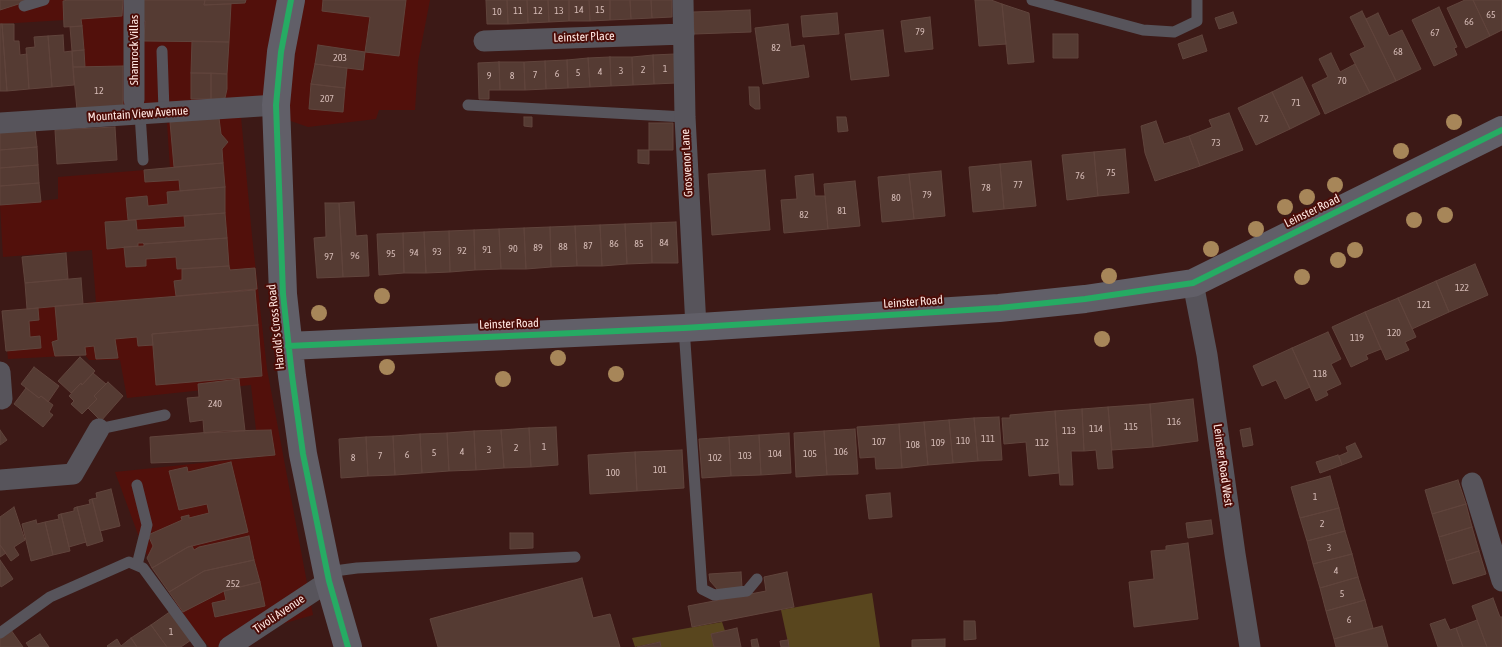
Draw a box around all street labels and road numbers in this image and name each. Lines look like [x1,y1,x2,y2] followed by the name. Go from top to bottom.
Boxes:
[127,15,141,85] street label: Shamrock Villas
[553,29,615,45] street label: Leinster Place
[87,103,189,125] street label: Mountain View Avenue
[678,129,696,197] street label: Grosvenor Lane
[1282,191,1342,231] street label: Leinster Road
[264,284,288,370] street label: Harold's Cross Road
[883,293,943,311] street label: Leinster Road
[479,316,539,332] street label: Leinster Road
[1210,423,1236,507] street label: Leinster Road West
[250,592,308,636] street label: Tivoli Avenue

